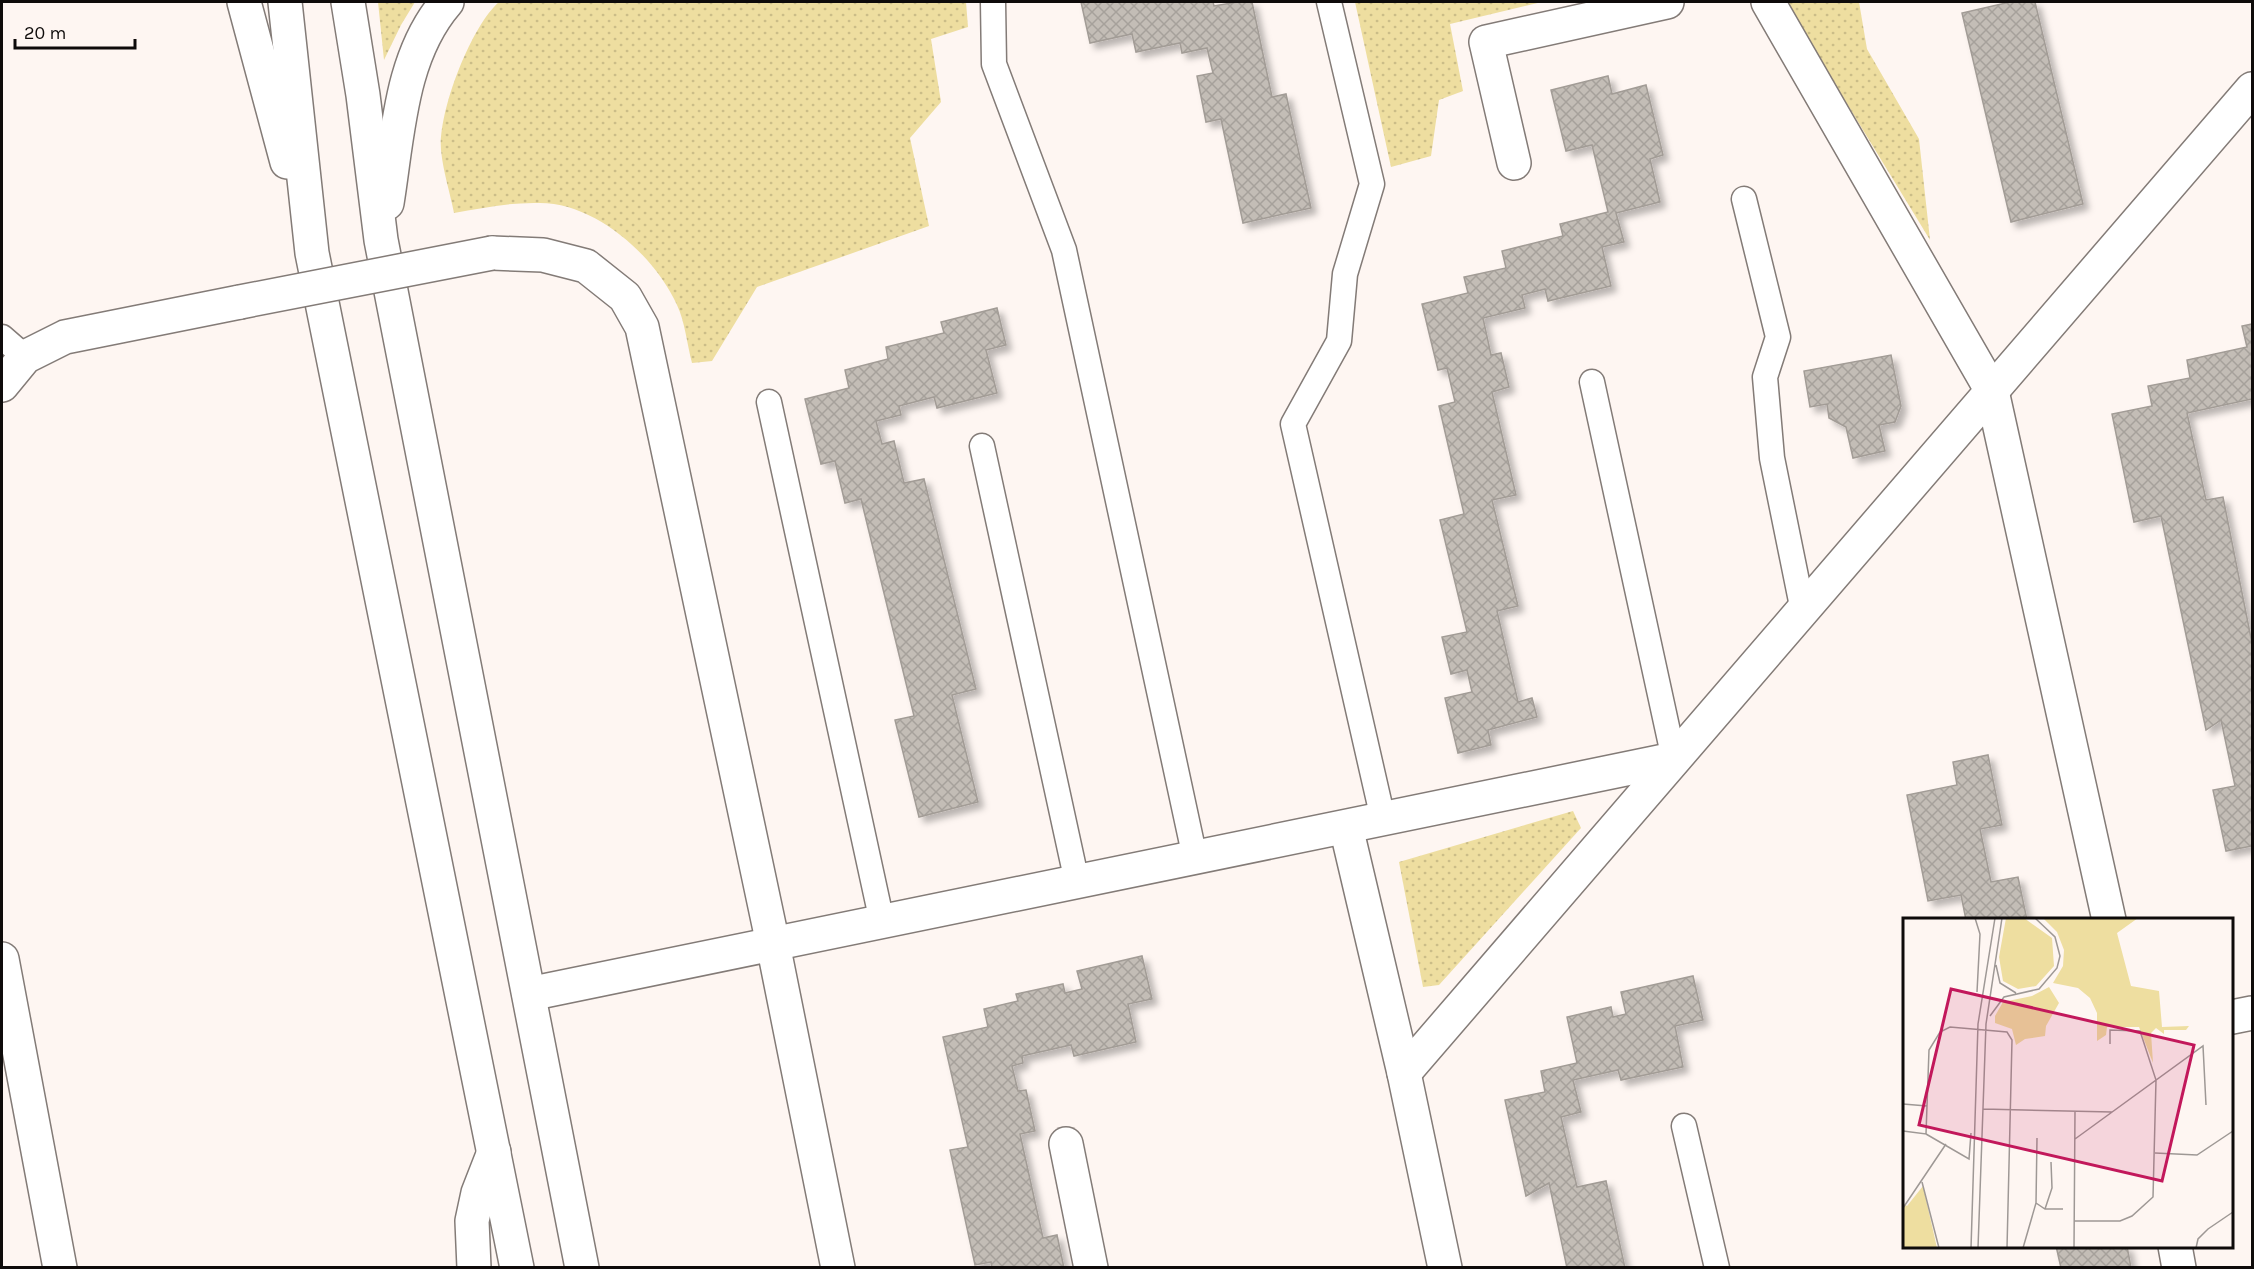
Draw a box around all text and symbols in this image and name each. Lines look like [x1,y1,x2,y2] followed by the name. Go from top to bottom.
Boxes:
[15,12,135,50] scale bar
[24,22,66,44] text: 20 m
[1903,918,2233,1248] inset map

